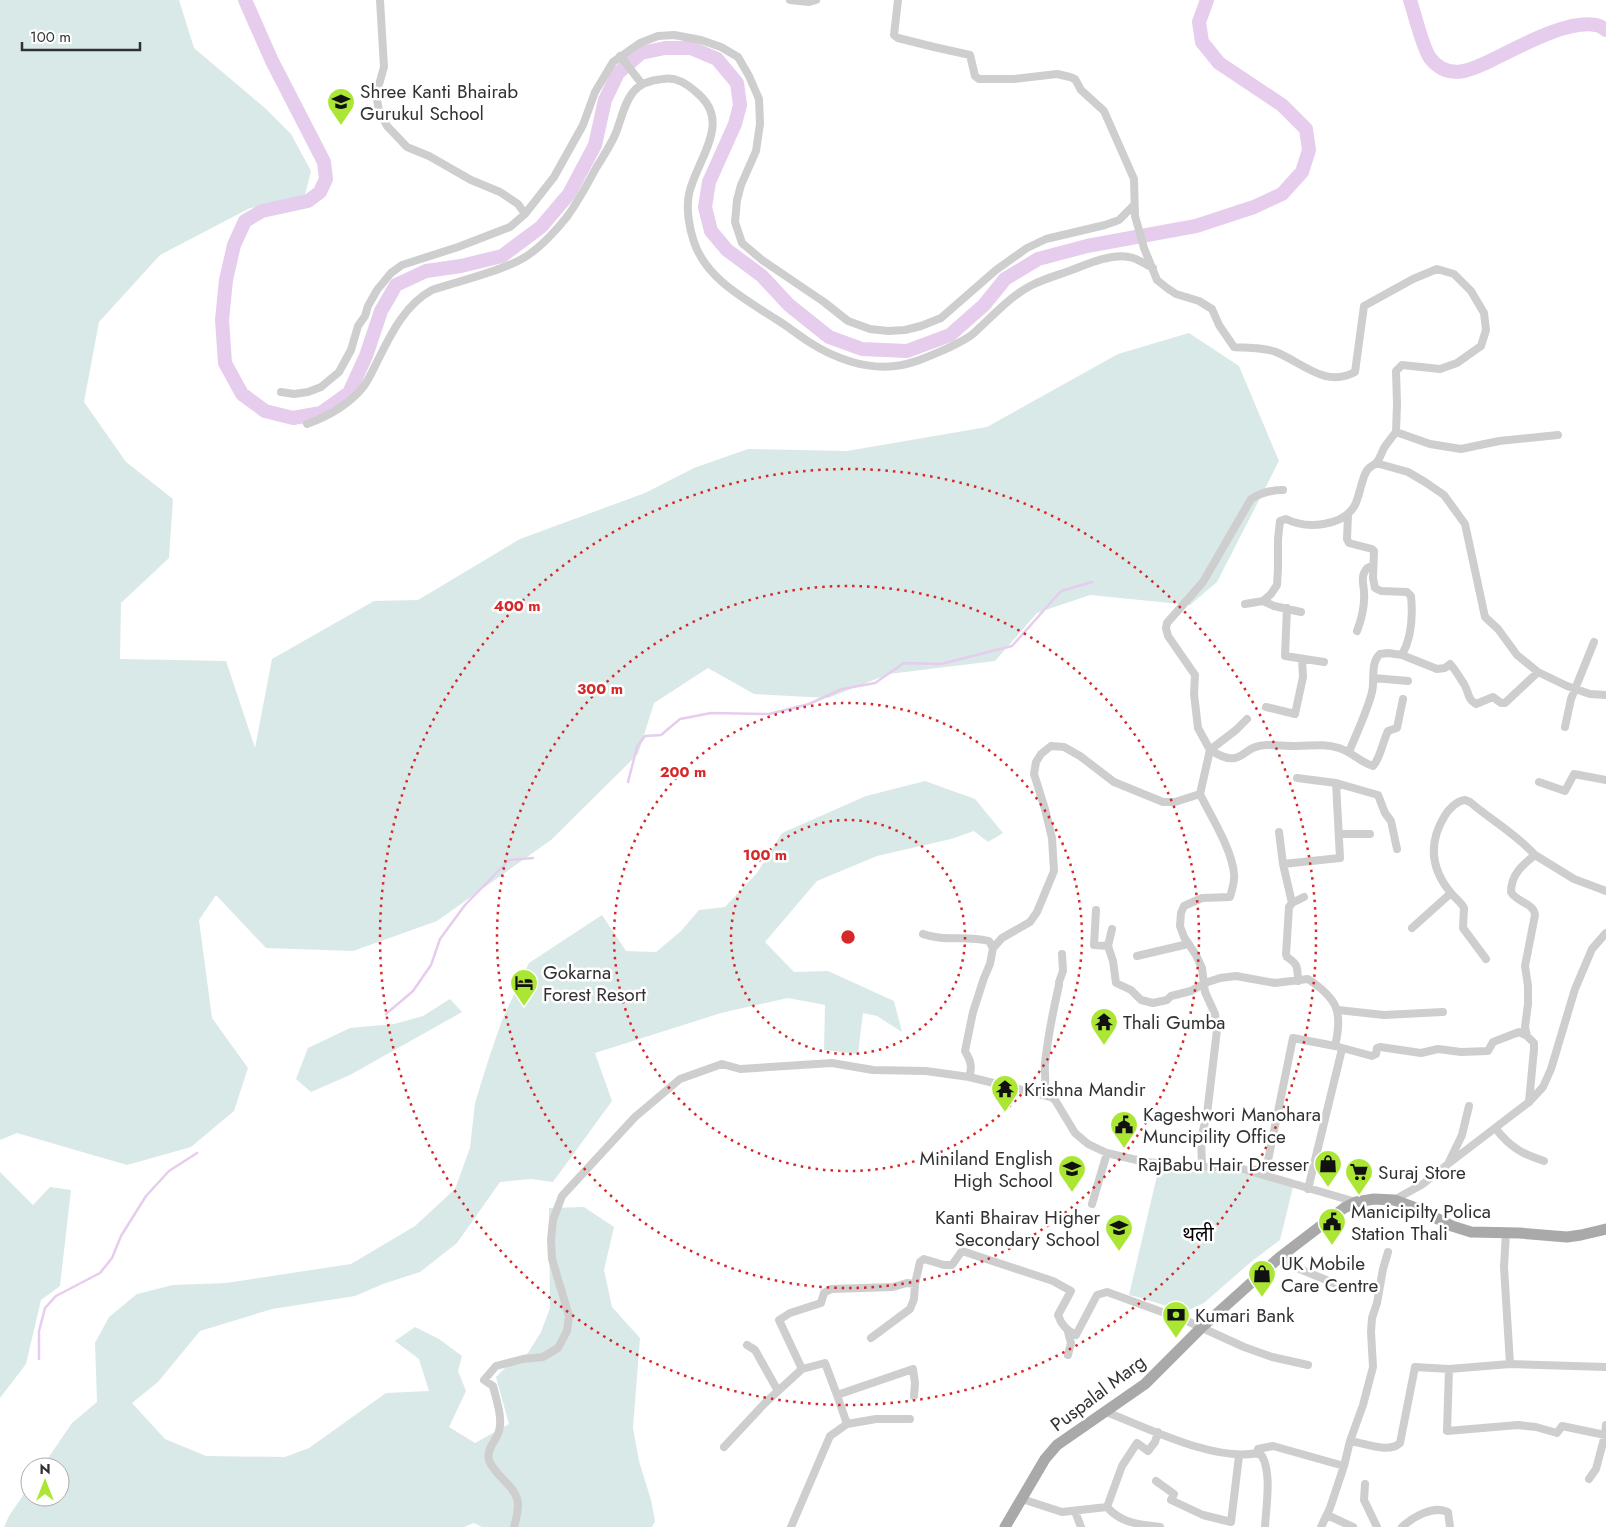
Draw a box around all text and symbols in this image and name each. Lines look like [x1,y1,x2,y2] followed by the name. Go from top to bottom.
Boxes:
[22,20,140,52] scale bar
[30,26,71,48] text: 100 m
[360,78,518,127] place label: Shree Kanti Bhairab Gurukul School
[326,87,356,126] school or university icon: Shree Kanti Bhairab Gurukul School
[493,595,541,617] text: 400 m
[577,678,623,700] text: 300 m
[660,761,706,783] text: 200 m
[743,844,787,866] text: 100 m
[839,928,857,946] centre of rings
[543,959,646,1008] place label: Gokarna Forest Resort
[509,968,539,1007] hotel icon: Gokarna Forest Resort
[1089,1007,1119,1046] temple icon: Thali Gumba
[1123,1009,1225,1036] place label: Thali Gumba
[990,1074,1020,1113] temple icon: Krishna Mandir
[1024,1076,1146,1103] place label: Krishna Mandir
[1143,1101,1321,1150] place label: Kageshwori Manohara Muncipility Office
[1109,1110,1139,1149] public building icon: Kageshwori Manohara Muncipility Office
[920,1145,1053,1194] place label: Miniland English High School
[1313,1149,1343,1188] shop icon: RajBabu Hair Dresser
[1138,1151,1309,1178] place label: RajBabu Hair Dresser
[1057,1154,1087,1193] school or university icon: Miniland English High School
[1344,1157,1374,1196] supermarket icon: Suraj Store
[1378,1159,1466,1186] place label: Suraj Store
[1351,1198,1491,1247] place label: Manicipilty Polica Station Thali
[935,1204,1100,1253] place label: Kanti Bhairav Higher Secondary School
[1317,1207,1347,1246] public building icon: Manicipilty Polica Station Thali
[1104,1213,1134,1252] school or university icon: Kanti Bhairav Higher Secondary School
[1182,1220,1215,1249] district label: थली
[1281,1250,1378,1299] place label: UK Mobile Care Centre
[1247,1259,1277,1298] shop icon: UK Mobile Care Centre
[1161,1300,1191,1339] bank icon: Kumari Bank
[1195,1302,1295,1329] place label: Kumari Bank
[1045,1348,1151,1438] street label: Puspalal Marg
[20,1457,70,1507] north arrow
[39,1459,51,1479] text: N

